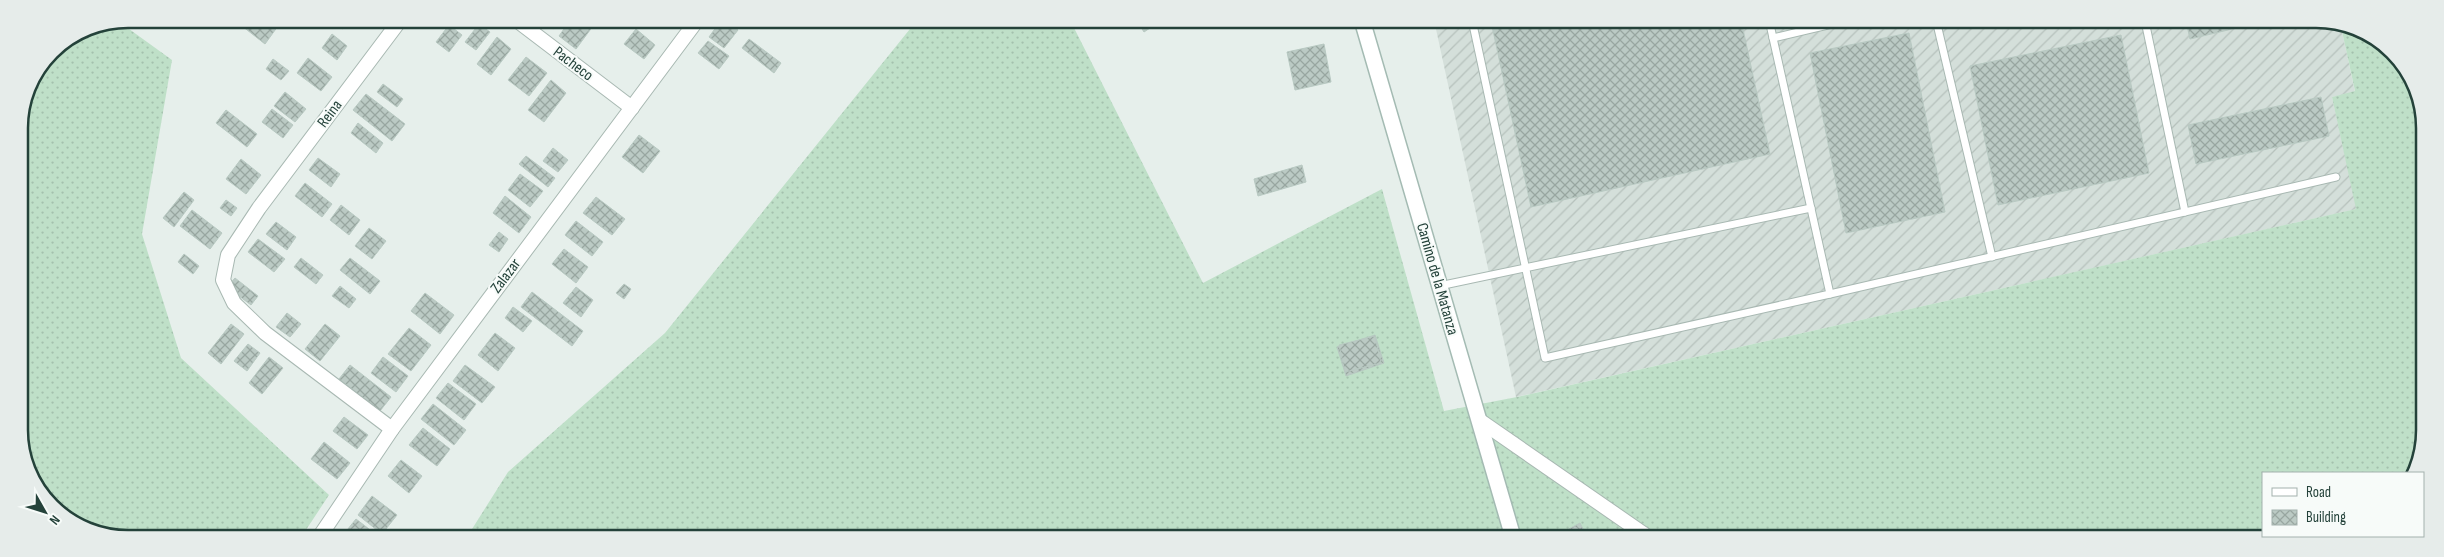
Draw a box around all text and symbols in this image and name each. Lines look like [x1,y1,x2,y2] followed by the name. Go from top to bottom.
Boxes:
[549,43,597,85] street label: Pacheco
[313,96,347,132] street label: Reina
[1412,221,1462,337] street label: Camino de la Matanza
[487,255,525,297] street label: Zalazar
[2262,472,2424,537] legend
[2306,483,2331,502] text: Road
[20,487,70,537] north arrow
[2306,508,2346,527] text: Building
[46,512,64,528] text: N

